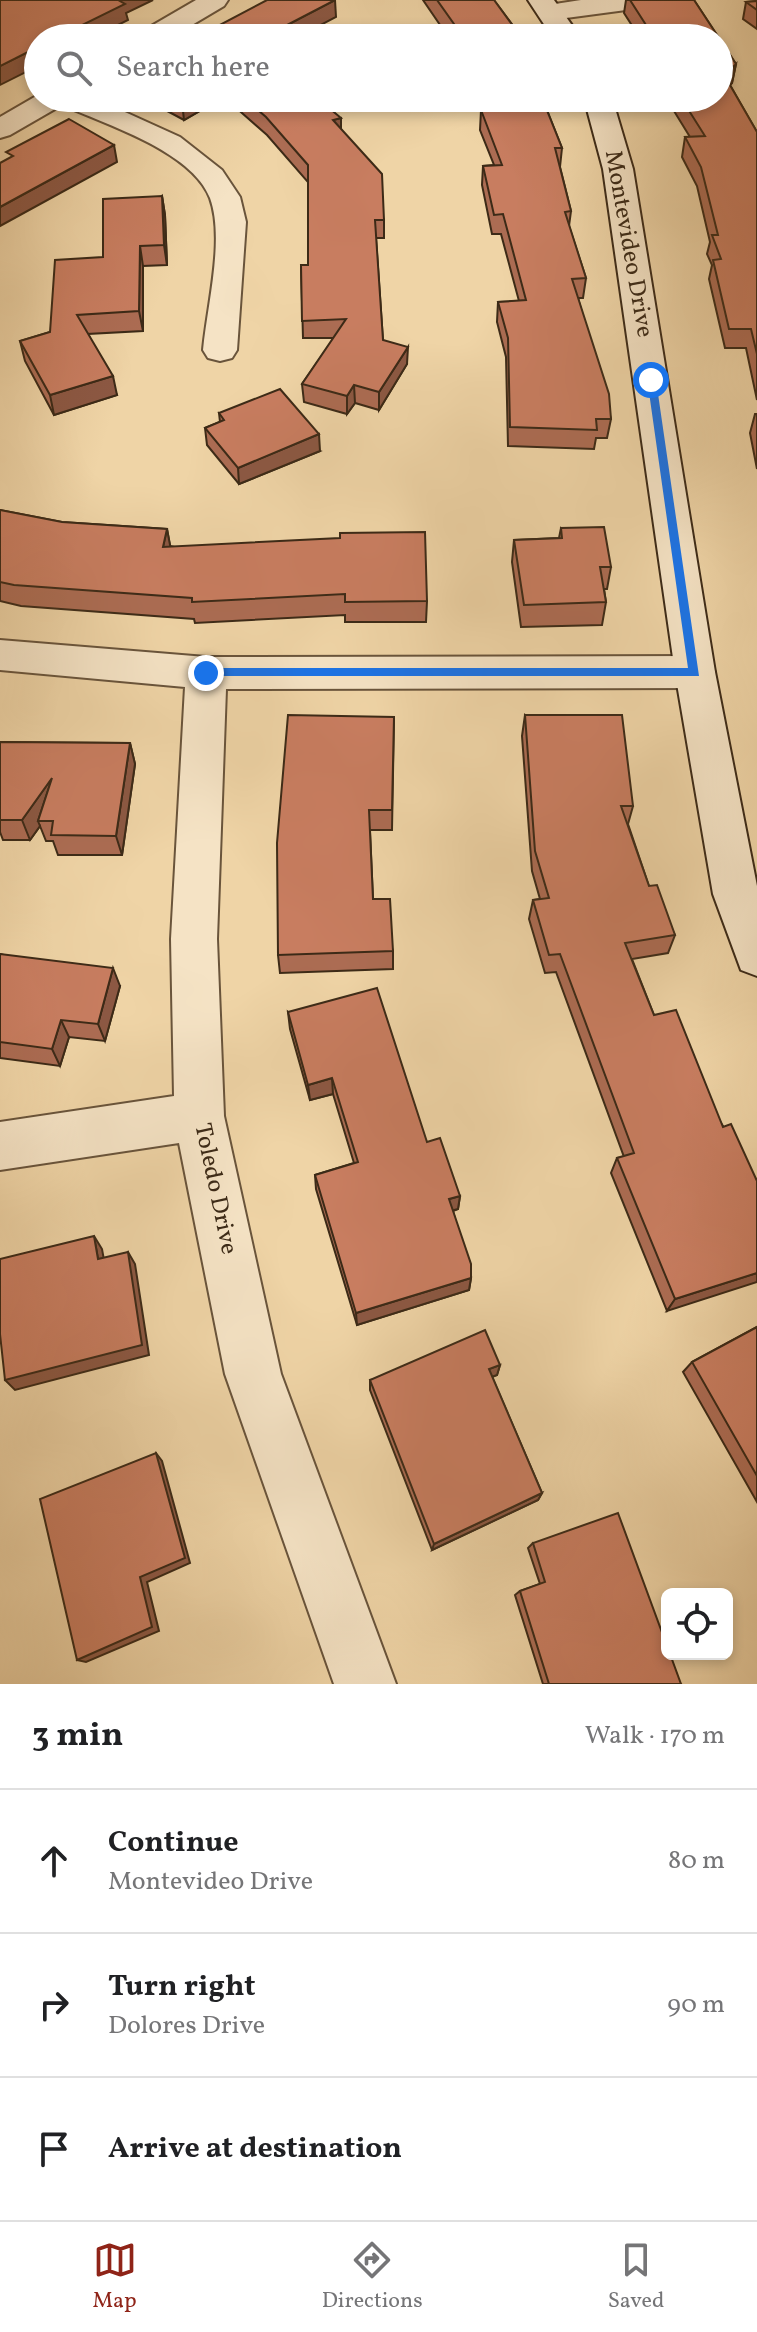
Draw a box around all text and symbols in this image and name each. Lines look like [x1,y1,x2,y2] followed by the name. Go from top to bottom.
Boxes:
[24,24,733,112] search box
[52,46,96,90] icon: search
[116,47,270,89] text: Search here
[595,148,661,340] street label: Montevideo Drive
[633,362,669,398] route start
[188,655,224,691] route end
[185,1120,245,1258] street label: Toledo Drive
[661,1588,733,1660] map controls
[661,1588,733,1660] button: locate
[32,1713,123,1760] text: 3 min
[585,1718,725,1754] text: Walk · 170 m
[108,1822,239,1864] text: Continue
[32,1839,76,1883] icon: ahead
[668,1843,725,1879] text: 80 m
[108,1864,313,1900] text: Montevideo Drive
[108,1966,256,2008] text: Turn right
[32,1983,76,2027] icon: right
[667,1987,725,2023] text: 90 m
[108,2008,265,2044] text: Dolores Drive
[32,2127,76,2171] icon: arrive
[108,2128,402,2170] text: Arrive at destination
[93,2238,137,2317] tab: Map
[322,2238,423,2317] tab: Directions
[608,2238,664,2317] tab: Saved

